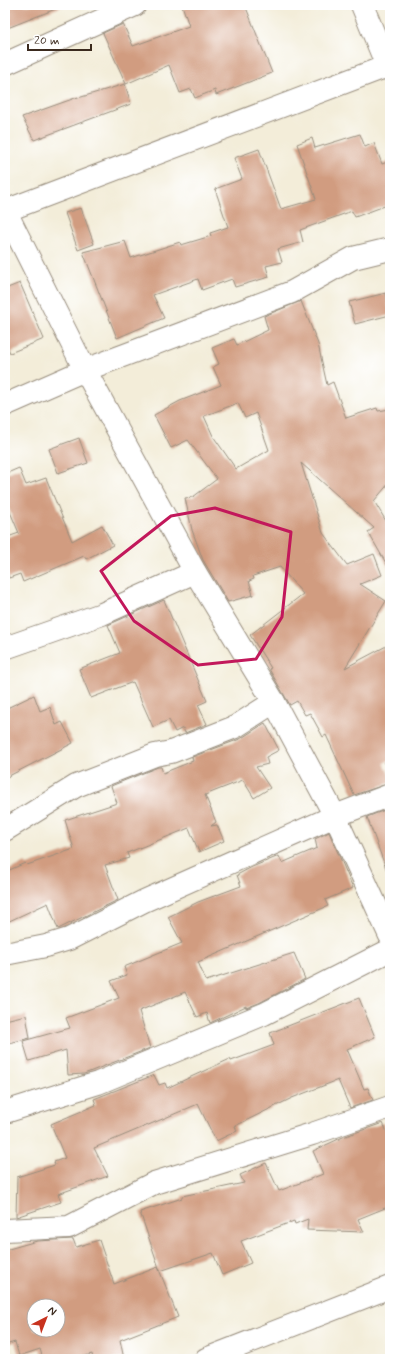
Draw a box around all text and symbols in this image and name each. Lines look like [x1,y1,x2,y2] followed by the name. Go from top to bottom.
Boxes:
[28,26,91,52] scale bar
[34,33,60,49] text: 20 m
[26,1298,66,1338] north arrow
[45,1304,59,1319] text: N

